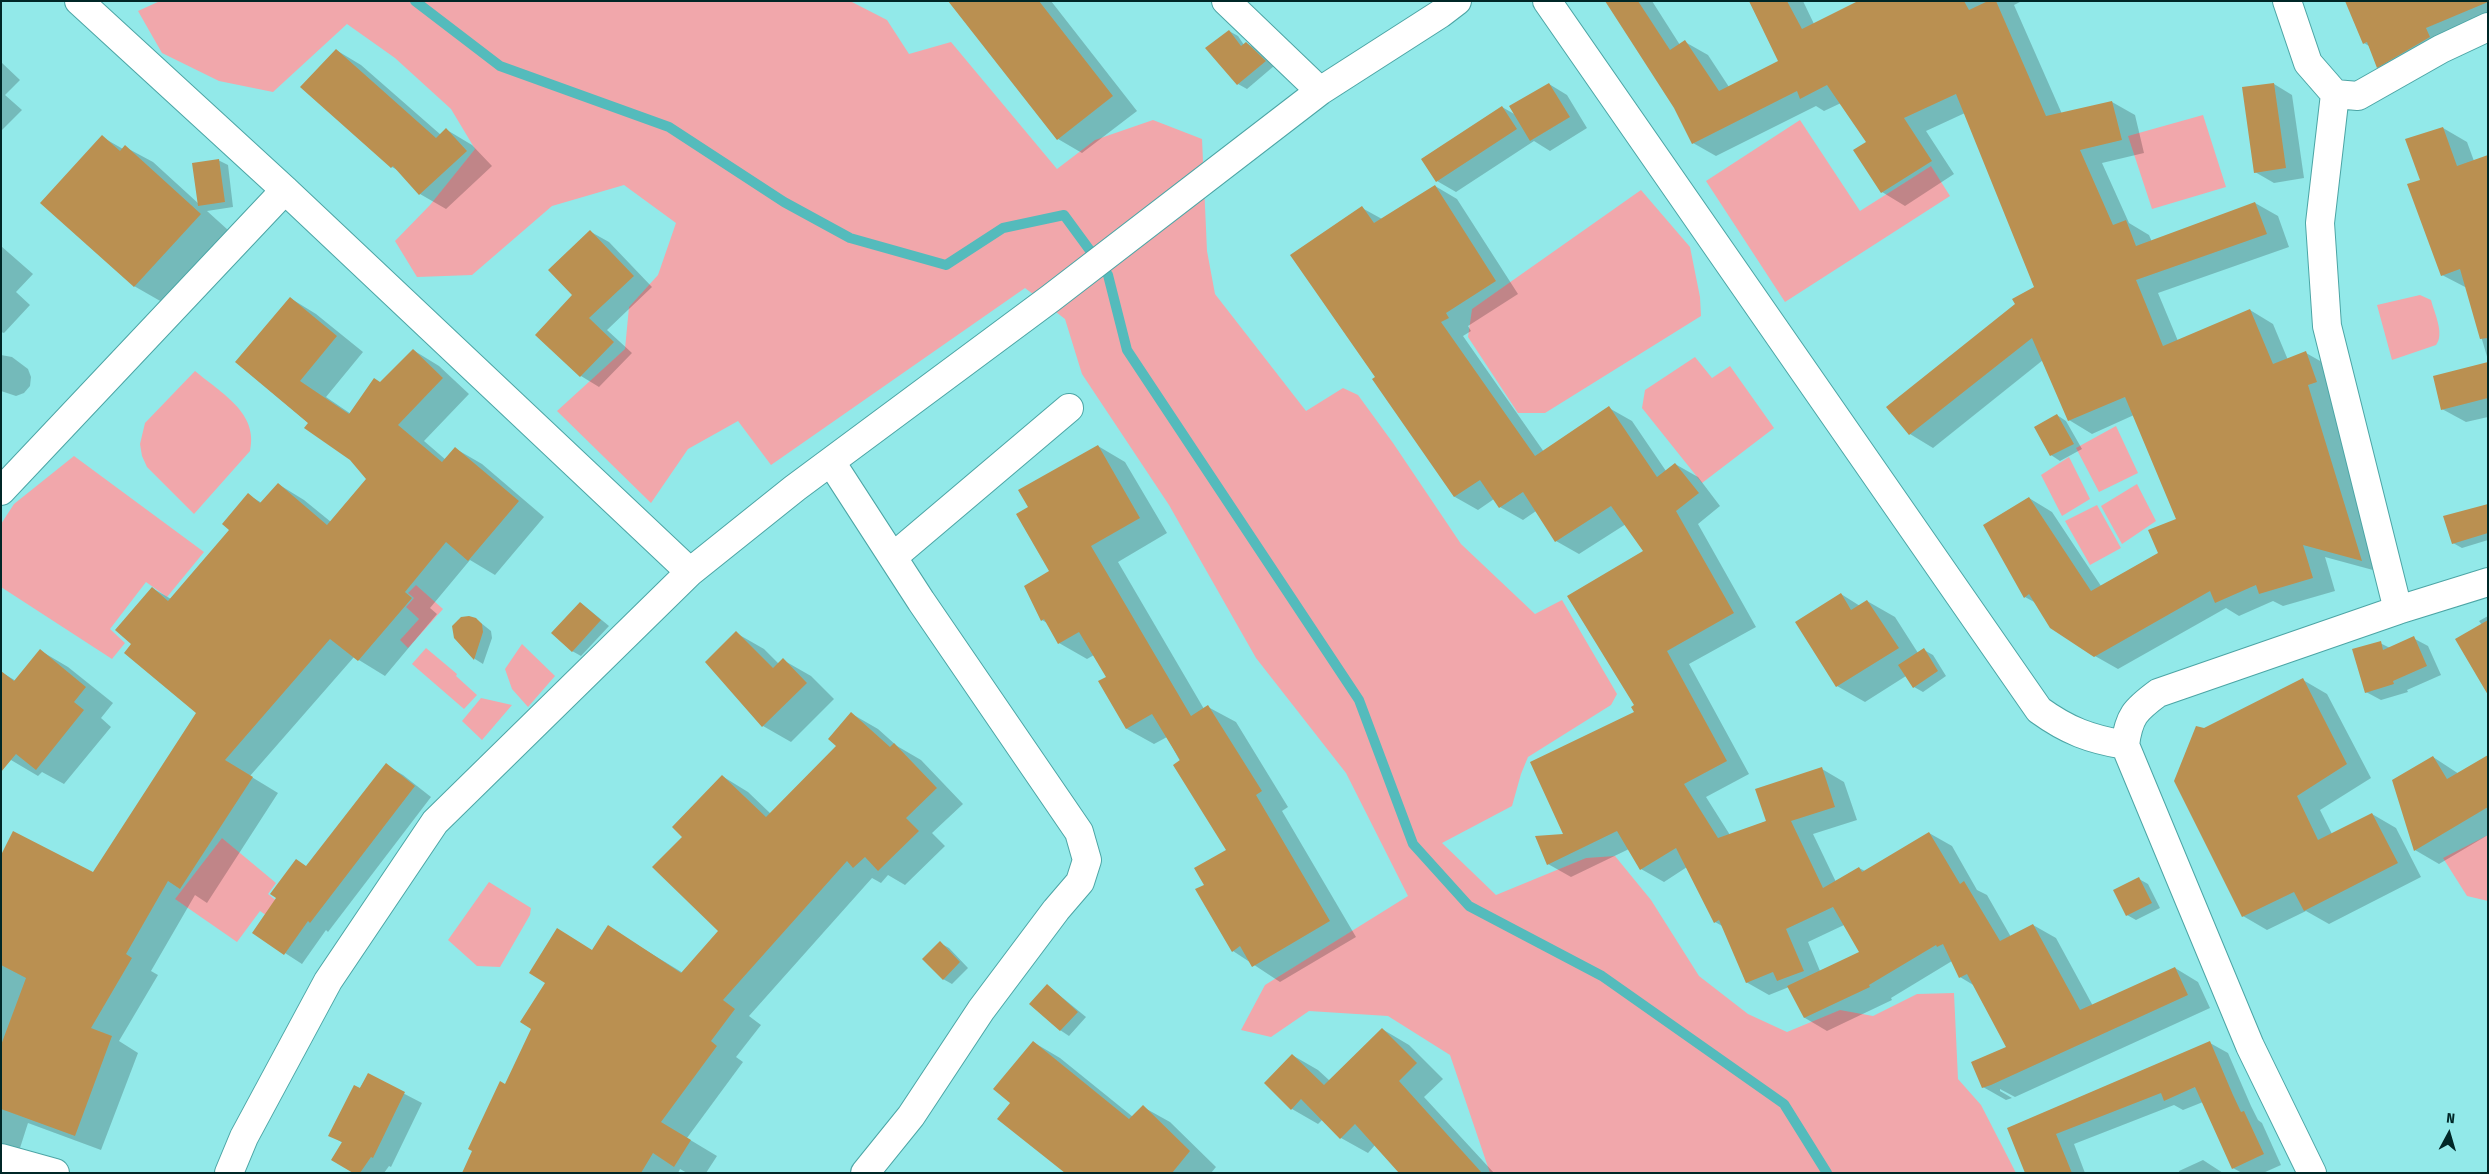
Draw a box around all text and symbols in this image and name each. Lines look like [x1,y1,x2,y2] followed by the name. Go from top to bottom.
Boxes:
[2424,1109,2474,1159] north arrow
[2446,1110,2456,1127] text: N

